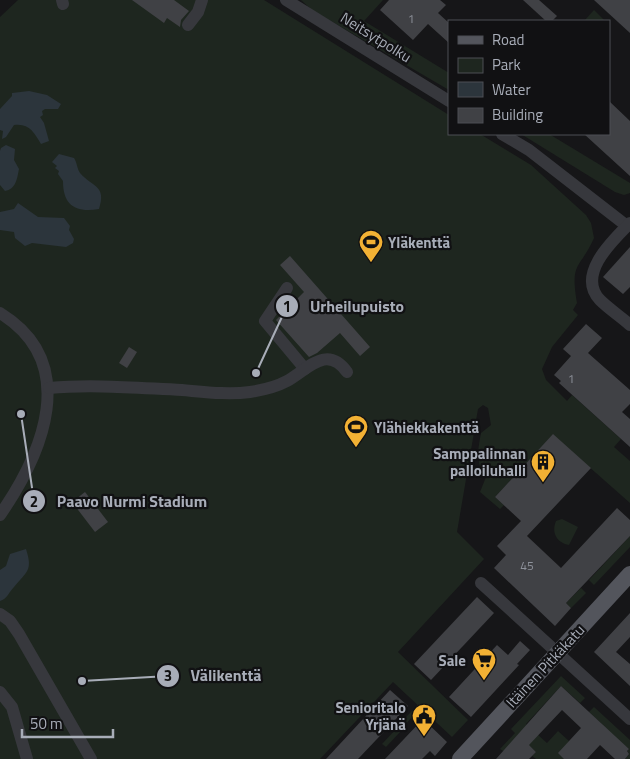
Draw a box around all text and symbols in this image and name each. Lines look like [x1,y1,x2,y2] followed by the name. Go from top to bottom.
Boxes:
[336,6,416,68] street label: Neitsytpolku
[408,9,414,28] house number: 1
[448,20,610,135] legend
[492,28,524,51] text: Road
[492,53,521,76] text: Park
[492,78,531,101] text: Water
[492,103,543,126] text: Building
[358,229,384,263] sports icon: Yläkenttä
[388,231,451,254] place label: Yläkenttä
[275,291,414,322] callout: Urheilupuisto
[310,294,404,318] text: Urheilupuisto
[283,295,291,318] text: 1
[568,369,574,388] house number: 1
[343,414,369,448] sports icon: Ylähiekkakenttä
[374,416,479,439] place label: Ylähiekkakenttä
[433,442,526,482] place label: Samppalinnan palloiluhalli
[530,449,556,483] building icon: Samppalinnan palloiluhalli
[22,486,217,517] callout: Paavo Nurmi Stadium
[57,489,207,513] text: Paavo Nurmi Stadium
[30,490,38,513] text: 2
[520,556,534,575] house number: 45
[500,619,590,713] street label: Itäinen Pitkäkatu
[471,647,497,681] supermarket icon: Sale
[438,649,466,672] place label: Sale
[155,660,271,691] callout: Välikenttä
[191,663,261,687] text: Välikenttä
[164,664,172,687] text: 3
[335,696,406,736] place label: Senioritalo Yrjänä
[411,703,437,737] public building icon: Senioritalo Yrjänä
[22,706,114,738] scale bar
[30,712,63,735] text: 50 m

